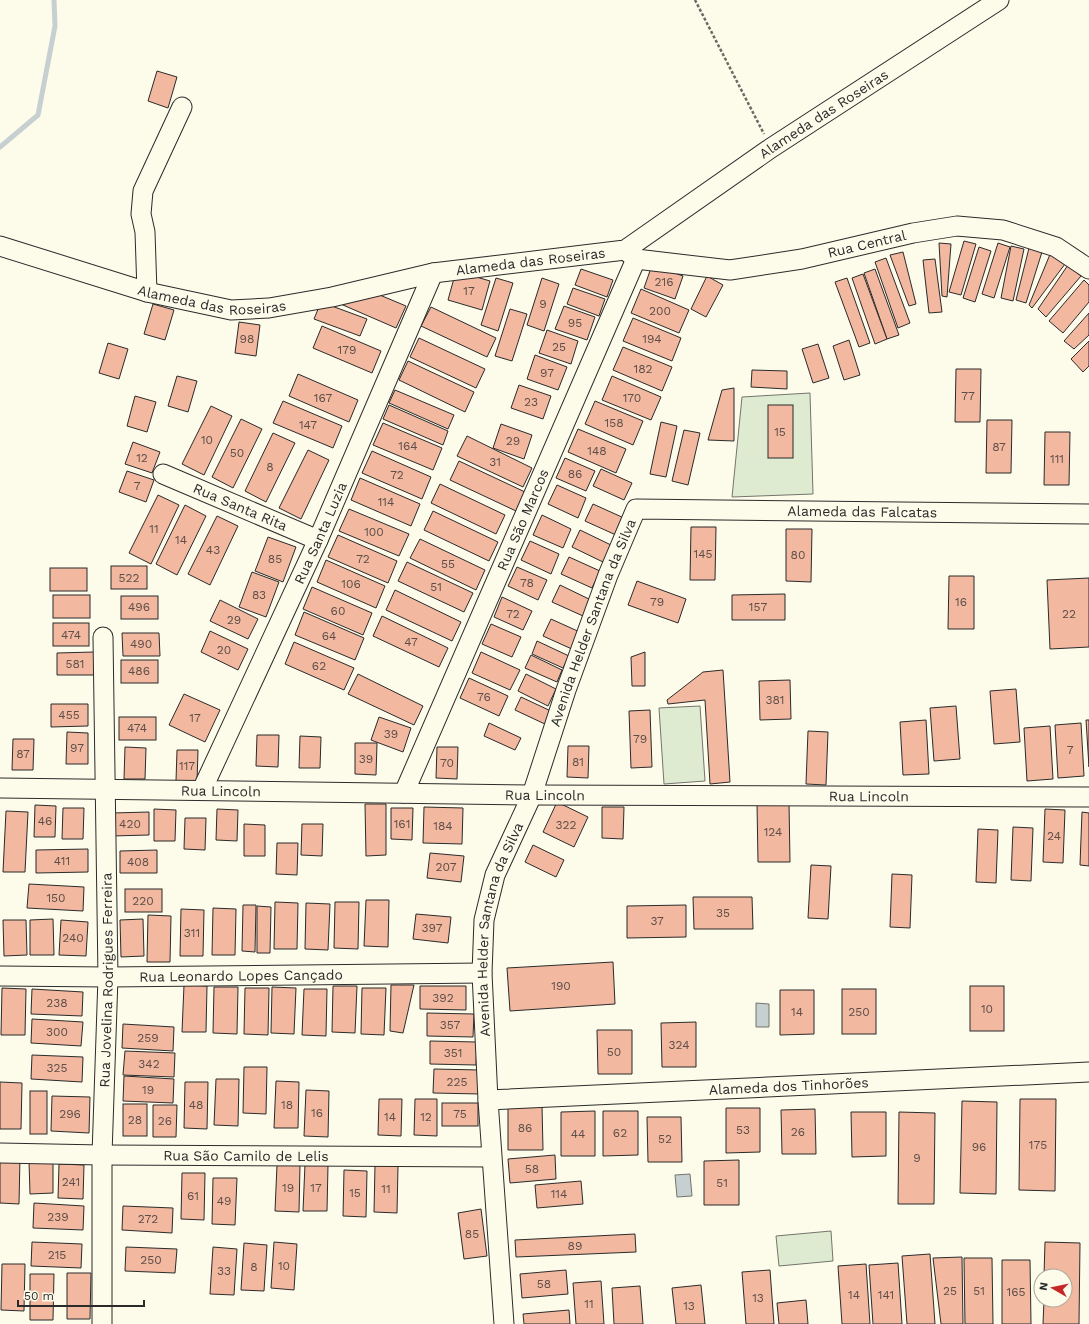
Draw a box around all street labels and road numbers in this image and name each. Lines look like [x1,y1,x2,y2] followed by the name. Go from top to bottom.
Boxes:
[756,66,891,162] street label: Alameda das Roseiras
[826,227,908,261] street label: Rua Central
[455,244,606,278] street label: Alameda das Roseiras
[136,282,287,318] street label: Alameda das Roseiras
[494,466,552,573] street label: Rua São Marcos
[191,480,290,534] street label: Rua Santa Rita
[291,480,350,586] street label: Rua Santa Luzia
[787,503,937,520] street label: Alameda das Falcatas
[547,516,639,728] street label: Avenida Helder Santana da Silva
[181,782,261,799] street label: Rua Lincoln
[505,787,585,803] street label: Rua Lincoln
[829,788,909,804] street label: Rua Lincoln
[474,820,526,1037] street label: Avenida Helder Santana da Silva
[96,872,116,1088] street label: Rua Jovelina Rodrigues Ferreira
[139,966,343,985] street label: Rua Leonardo Lopes Cançado
[708,1074,869,1098] street label: Alameda dos Tinhorões
[163,1147,329,1164] street label: Rua São Camilo de Lelis

